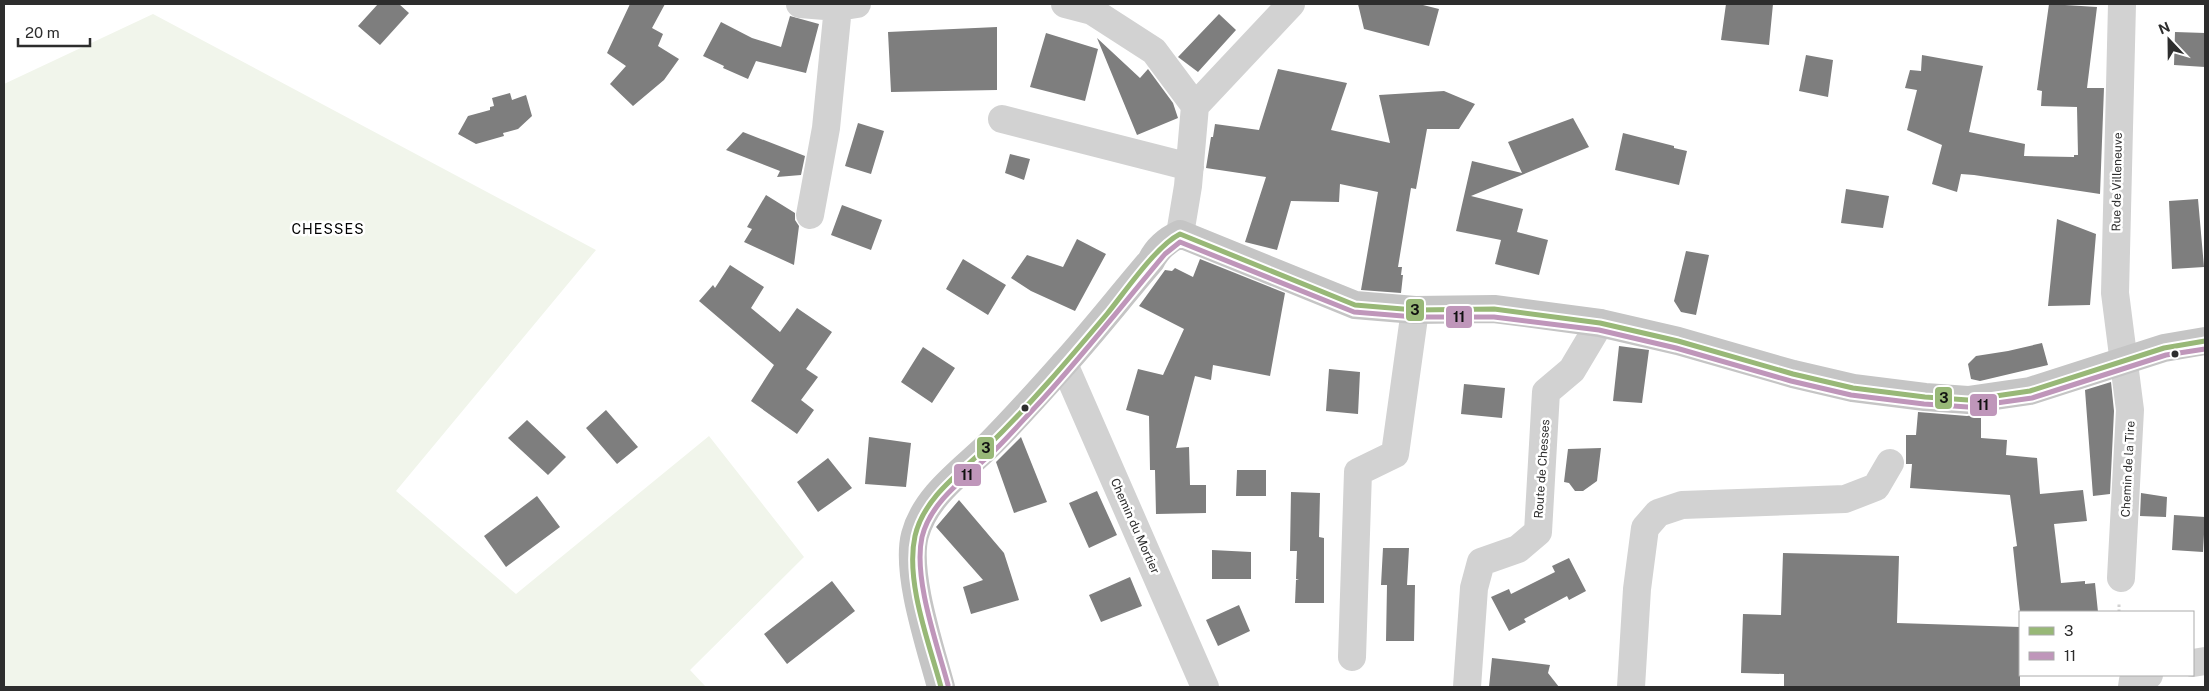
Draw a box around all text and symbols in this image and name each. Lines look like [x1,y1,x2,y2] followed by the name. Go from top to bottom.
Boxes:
[18,15,90,47] scale bar
[2144,15,2194,65] north arrow
[2156,18,2172,37] text: N
[25,24,60,41] text: 20 m
[2109,132,2125,232] street label: Rue de Villeneuve
[291,221,365,237] district label: CHESSES
[1405,298,1425,322] line badge: 3
[1410,302,1420,318] text: 3
[1445,305,1473,329] line badge: 11
[1453,309,1465,325] text: 11
[2170,349,2180,359] unlabelled marker
[1934,386,1953,410] line badge: 3
[1939,390,1949,406] text: 3
[1969,393,1998,417] line badge: 11
[1977,397,1989,413] text: 11
[1020,403,1030,413] unlabelled marker
[1532,419,1552,519] street label: Route de Chesses
[2118,420,2138,518] street label: Chemin de la Tire
[976,436,995,460] line badge: 3
[981,440,991,456] text: 3
[953,463,982,487] line badge: 11
[961,467,973,483] text: 11
[1108,476,1162,576] street label: Chemin du Mortier
[2019,611,2194,676] legend
[2064,622,2073,639] text: 3
[2064,647,2076,664] text: 11

